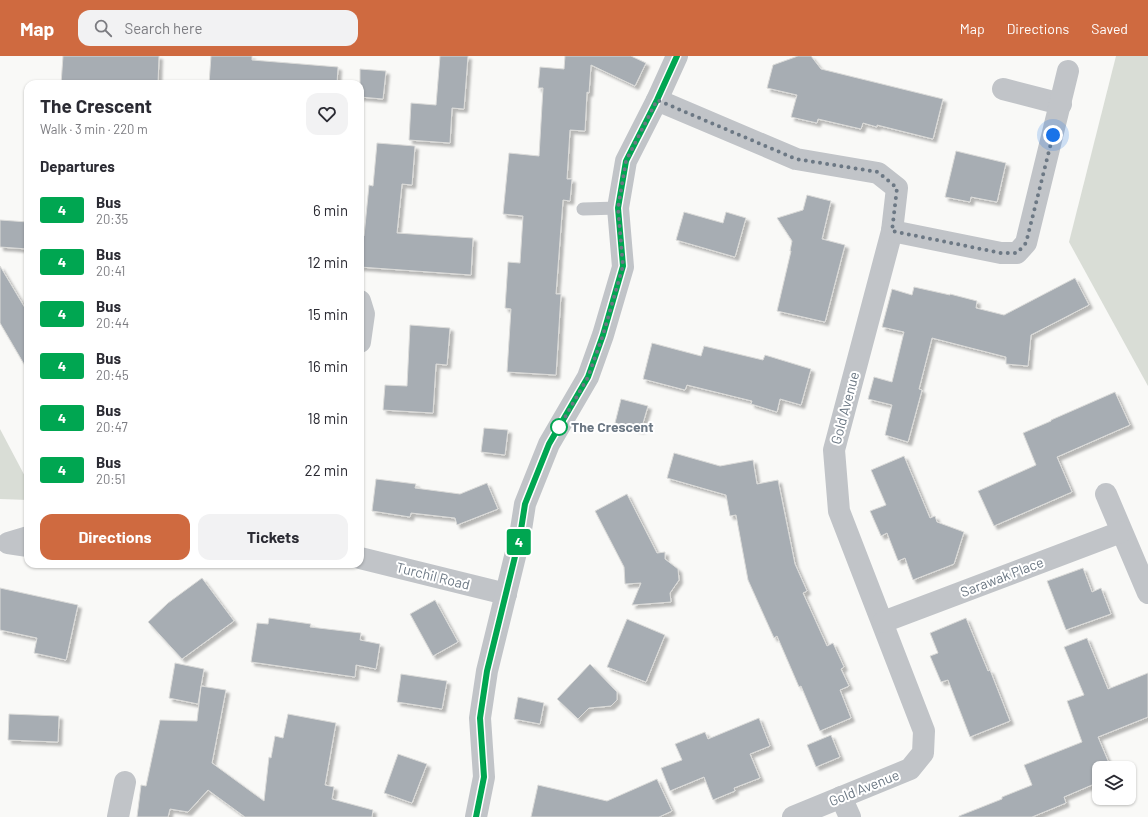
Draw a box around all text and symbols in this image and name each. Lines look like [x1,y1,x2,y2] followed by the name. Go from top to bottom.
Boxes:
[78,10,358,46] search box
[20,17,54,40] text: Map
[92,17,114,39] icon: search
[124,19,202,37] text: Search here
[960,20,985,37] text: Map
[1007,20,1069,37] text: Directions
[1091,20,1128,37] text: Saved
[306,93,348,135] button: heart
[40,94,152,117] text: The Crescent
[40,121,148,137] text: Walk · 3 min · 220 m
[1043,125,1063,145] your location
[40,157,115,175] text: Departures
[96,193,121,211] text: Bus
[58,201,66,218] text: 4
[313,201,348,219] text: 6 min
[96,211,128,227] text: 20:35
[96,245,121,263] text: Bus
[58,253,66,270] text: 4
[307,253,348,271] text: 12 min
[96,263,125,279] text: 20:41
[96,297,121,315] text: Bus
[58,305,66,322] text: 4
[308,305,348,323] text: 15 min
[96,315,129,331] text: 20:44
[96,349,121,367] text: Bus
[58,357,66,374] text: 4
[308,357,348,375] text: 16 min
[96,367,129,383] text: 20:45
[827,370,862,446] street label: Gold Avenue
[96,401,121,419] text: Bus
[58,409,66,426] text: 4
[308,409,348,427] text: 18 min
[550,418,568,436] marker: The Crescent
[571,418,654,435] place label: The Crescent
[96,419,128,435] text: 20:47
[96,453,121,471] text: Bus
[58,461,66,478] text: 4
[305,461,348,479] text: 22 min
[96,471,126,487] text: 20:51
[40,514,190,560] button: Directions
[198,514,348,560] button: Tickets
[506,529,532,555] line badge: 4
[515,533,523,550] text: 4
[958,553,1046,600] street label: Sarawak Place
[395,558,472,593] street label: Turchil Road
[1092,761,1136,805] map controls
[1092,761,1136,805] button: layers
[826,766,901,809] street label: Gold Avenue

